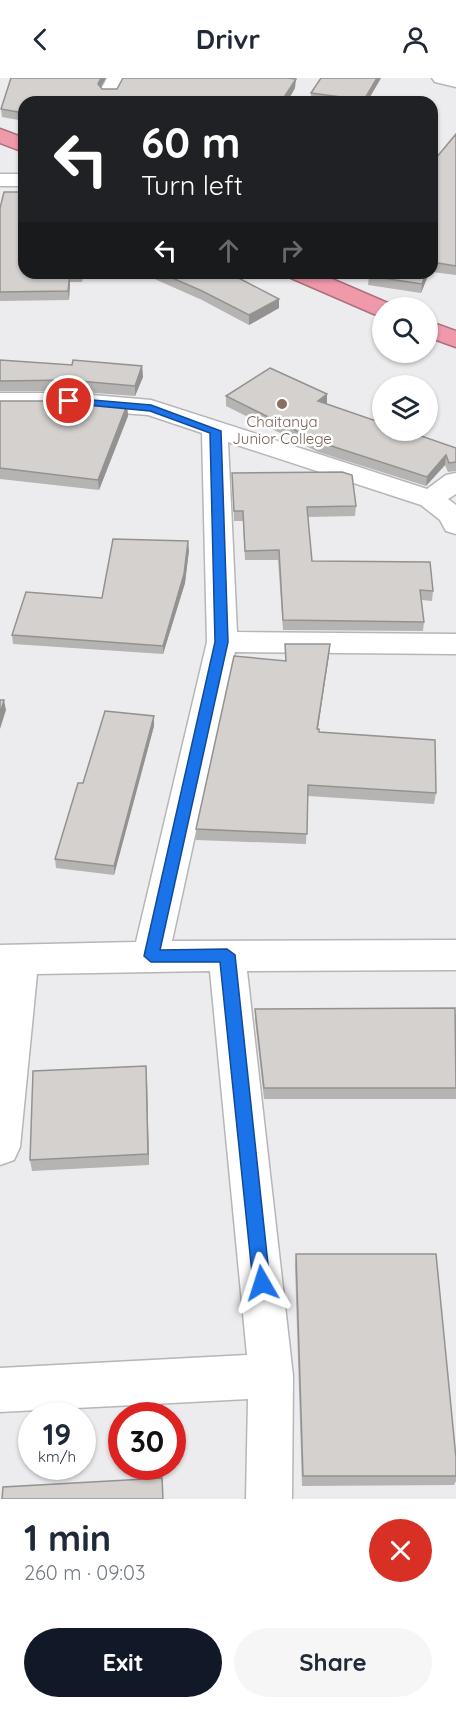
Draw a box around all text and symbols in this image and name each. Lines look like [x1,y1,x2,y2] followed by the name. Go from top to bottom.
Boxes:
[196,22,260,56] text: Drivr
[24,23,57,56] icon: back
[399,23,432,56] icon: person
[141,116,241,169] text: 60 m
[42,120,120,198] icon: left
[141,168,243,202] text: Turn left
[149,234,182,267] icon: left
[212,234,245,267] icon: ahead
[275,234,308,267] icon: right
[372,297,438,441] map controls
[372,297,438,363] button: search
[43,375,94,426] pin
[372,375,438,441] button: layers
[52,384,85,417] icon: arrive
[275,397,289,411] marker: Chaitanya Junior College
[232,412,332,448] place label: Chaitanya Junior College
[230,1251,294,1315] position arrow
[108,1402,186,1480] speed limit sign: 30
[43,1415,71,1453] text: 19
[38,1447,76,1466] text: km/h
[24,1515,111,1560] text: 1 min
[369,1519,432,1582] button: close
[24,1560,145,1585] text: 260 m · 09:03
[24,1628,222,1697] button: Exit
[234,1628,432,1697] button: Share

